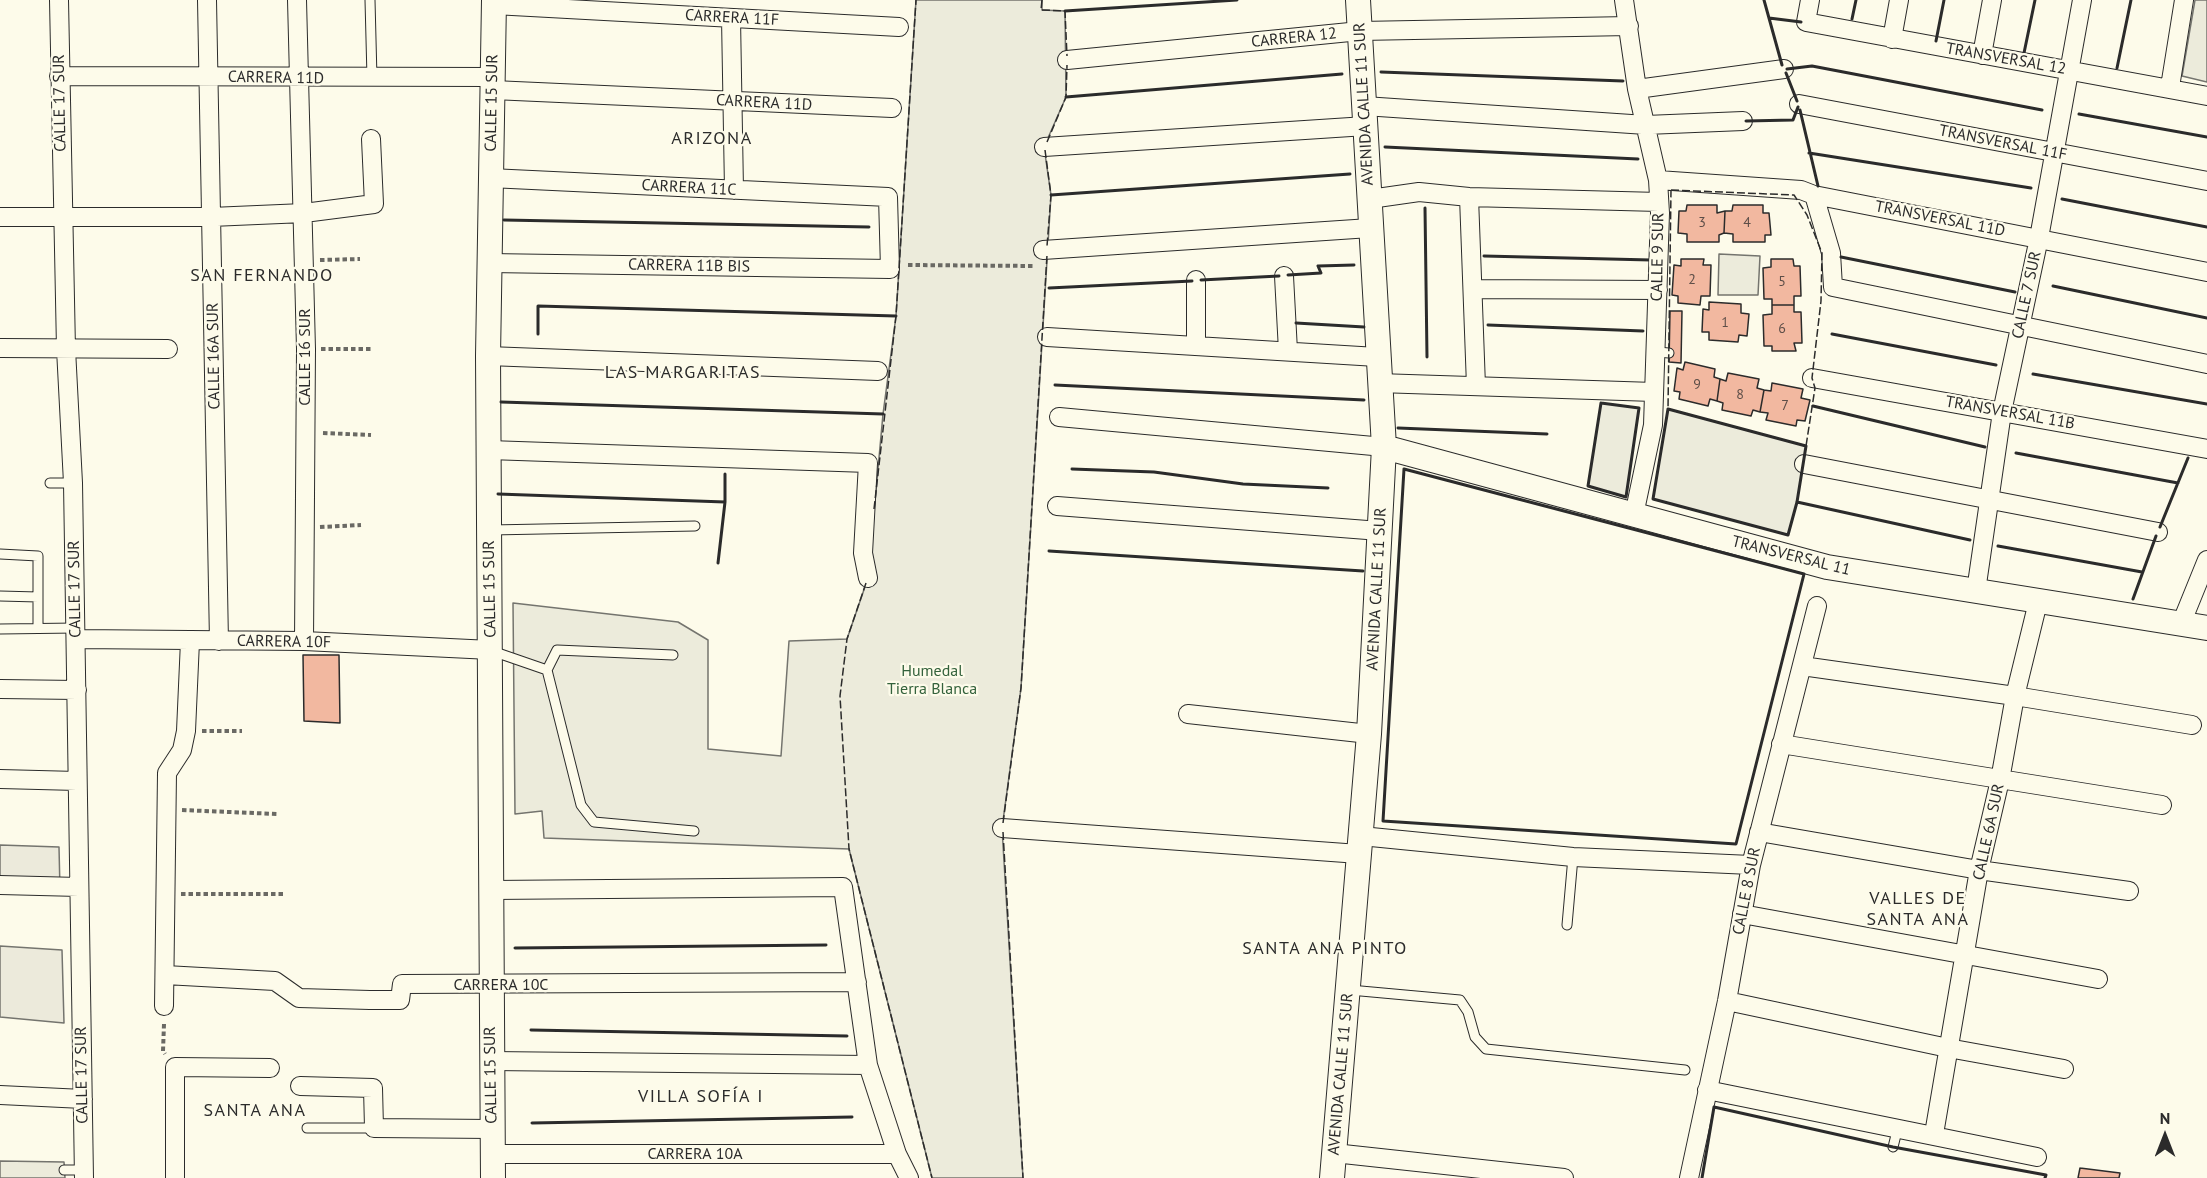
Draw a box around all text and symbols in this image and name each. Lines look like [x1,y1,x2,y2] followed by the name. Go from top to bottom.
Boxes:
[685,6,779,30] street label: CARRERA 11F
[1350,22,1378,186] street label: AVENIDA CALLE 11 SUR
[1250,24,1338,52] street label: CARRERA 12
[1944,39,2068,79] street label: TRANSVERSAL 12
[50,54,70,152] street label: CALLE 17 SUR
[482,54,502,152] street label: CALLE 15 SUR
[228,68,324,88] street label: CARRERA 11D
[715,91,813,115] street label: CARRERA 11D
[1937,121,2069,165] street label: TRANSVERSAL 11F
[671,128,753,150] district label: ARIZONA
[641,176,737,200] street label: CARRERA 11C
[1873,197,2007,241] street label: TRANSVERSAL 11D
[1648,212,1668,302] street label: CALLE 9 SUR
[1698,215,1706,231] house number: 3
[1743,215,1751,231] house number: 4
[2008,250,2046,340] street label: CALLE 7 SUR
[628,255,750,277] street label: CARRERA 11B BIS
[190,265,334,287] district label: SAN FERNANDO
[1688,272,1696,288] house number: 2
[1778,274,1786,290] house number: 5
[203,302,225,410] street label: CALLE 16A SUR
[295,308,315,406] street label: CALLE 16 SUR
[1721,315,1729,331] house number: 1
[1778,321,1786,337] house number: 6
[605,362,761,384] district label: LAS MARGARITAS
[1693,377,1701,393] house number: 9
[1736,387,1744,403] house number: 8
[1944,392,2076,434] street label: TRANSVERSAL 11B
[1781,398,1789,414] house number: 7
[1363,507,1391,671] street label: AVENIDA CALLE 11 SUR
[1730,532,1852,580] street label: TRANSVERSAL 11
[65,540,85,638] street label: CALLE 17 SUR
[480,540,500,638] street label: CALLE 15 SUR
[237,632,331,652] street label: CARRERA 10F
[887,661,977,699] park label: Humedal Tierra Blanca
[1969,782,2009,882] street label: CALLE 6A SUR
[1729,846,1765,936] street label: CALLE 8 SUR
[1867,888,1969,930] district label: VALLES DE SANTA ANA
[1242,938,1408,960] district label: SANTA ANA PINTO
[454,975,548,995] street label: CARRERA 10C
[1324,992,1358,1156] street label: AVENIDA CALLE 11 SUR
[72,1026,92,1124] street label: CALLE 17 SUR
[481,1026,501,1124] street label: CALLE 15 SUR
[638,1086,764,1108] district label: VILLA SOFÍA I
[204,1100,306,1122] district label: SANTA ANA
[2135,1106,2195,1166] north arrow
[2160,1108,2170,1128] text: N
[647,1144,743,1164] street label: CARRERA 10A

